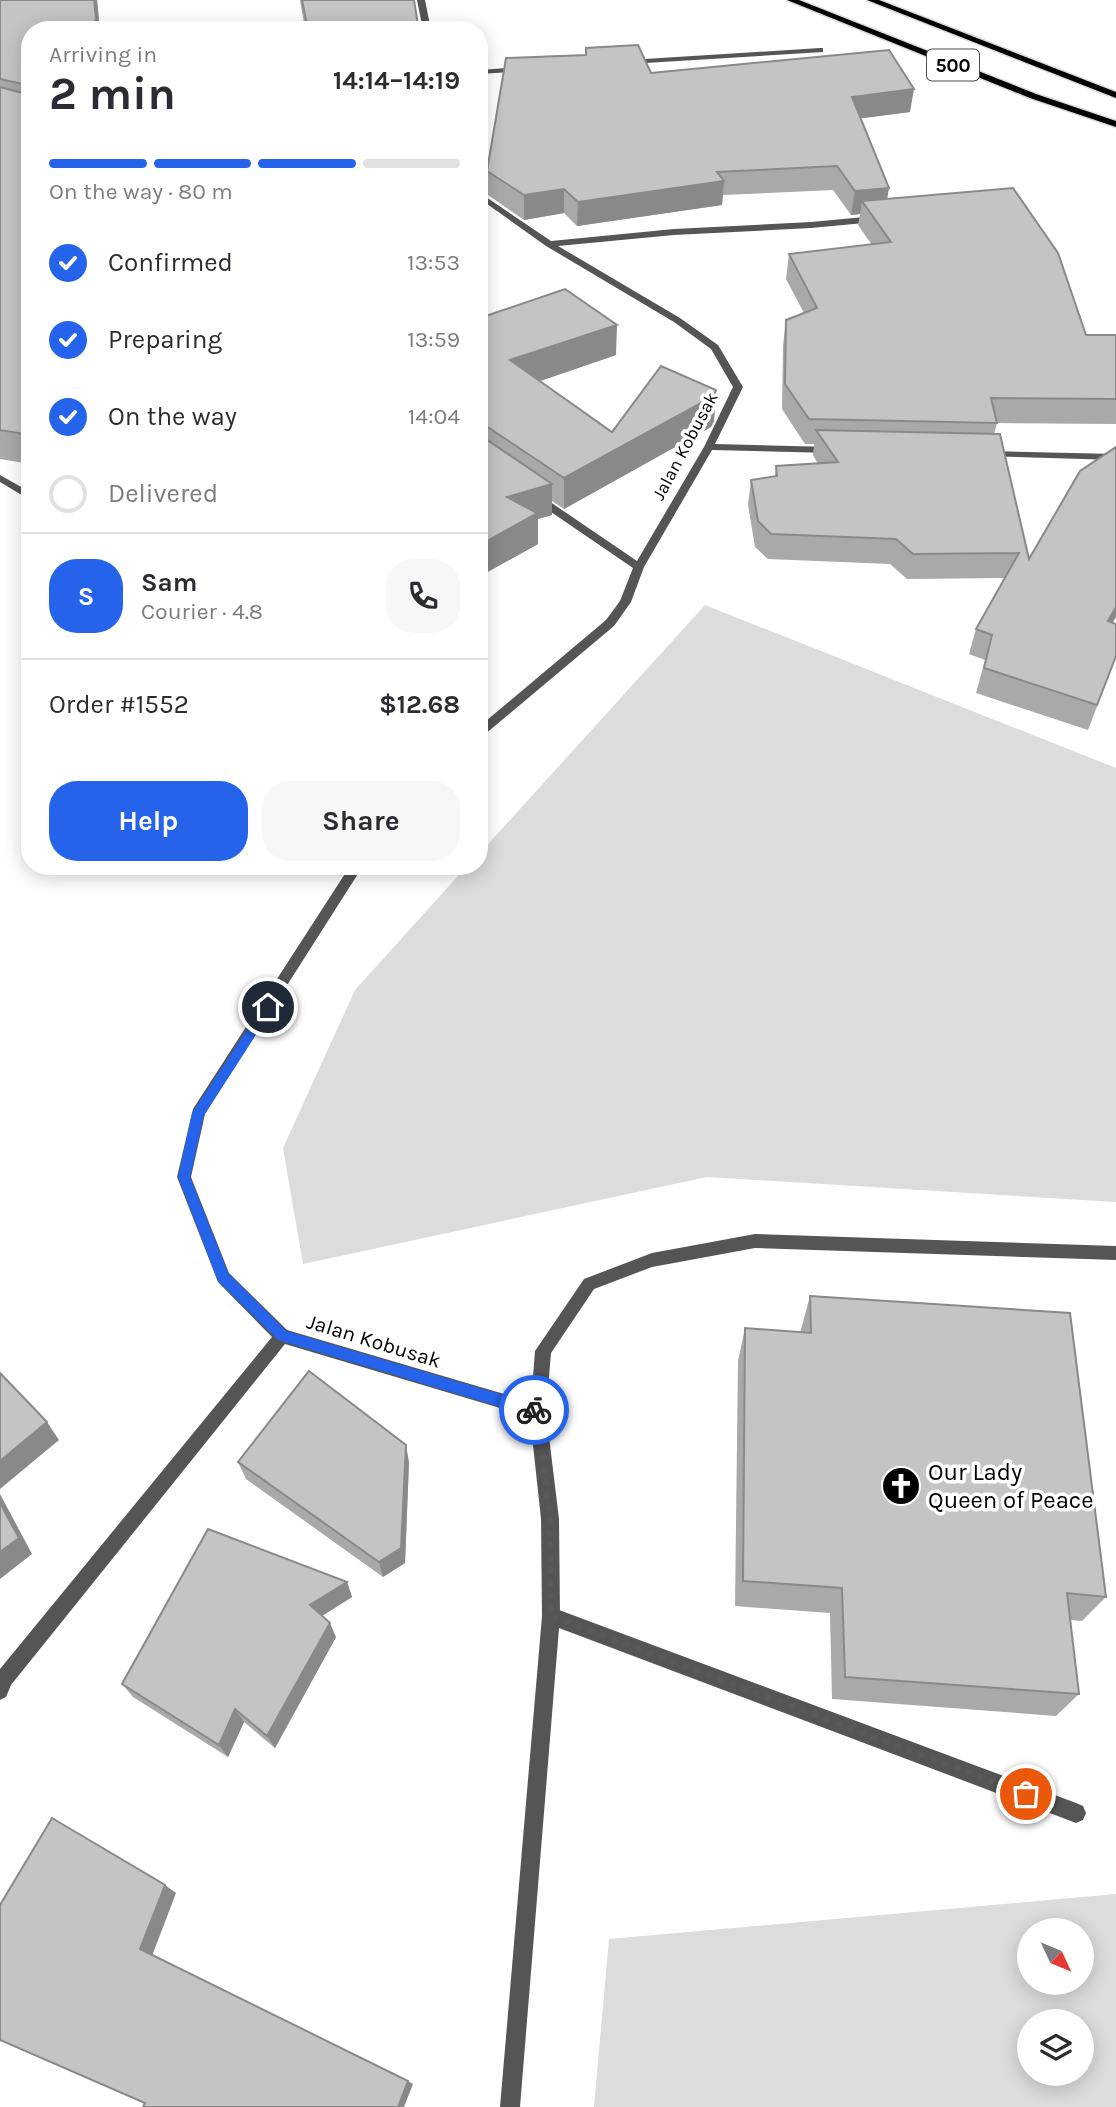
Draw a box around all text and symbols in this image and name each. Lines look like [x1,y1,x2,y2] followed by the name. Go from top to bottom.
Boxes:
[49,41,157,68] text: Arriving in
[927,50,979,80] road number: 500
[333,65,460,96] text: 14:14–14:19
[49,67,176,121] text: 2 min
[49,178,233,205] text: On the way · 80 m
[49,244,87,282] icon: check
[108,247,233,278] text: Confirmed
[407,249,460,276] text: 13:53
[49,321,87,359] icon: check
[108,324,222,355] text: Preparing
[407,326,460,353] text: 13:59
[647,388,723,504] street label: Jalan Kobusak
[49,398,87,436] icon: check
[108,401,237,432] text: On the way
[408,403,460,430] text: 14:04
[108,478,218,509] text: Delivered
[386,559,460,633] button: phone
[141,567,197,598] text: Sam
[78,581,94,612] text: S
[141,598,263,625] text: Courier · 4.8
[49,689,189,720] text: Order #1552
[379,689,460,720] text: $12.68
[49,781,248,861] button: Help
[262,781,460,861] button: Share
[238,977,298,1037] pin
[249,988,287,1026] icon: home
[304,1309,444,1373] street label: Jalan Kobusak
[499,1375,569,1445] courier
[515,1391,553,1429] icon: bike
[928,1458,1094,1514] place label: Our Lady Queen of Peace
[880,1465,922,1507] church icon: Our Lady Queen of Peace
[996,1764,1056,1824] pin
[1007,1775,1045,1813] icon: bag
[1017,1918,1094,1995] north arrow
[1017,1918,1094,2086] map controls
[1017,2009,1094,2086] button: layers

